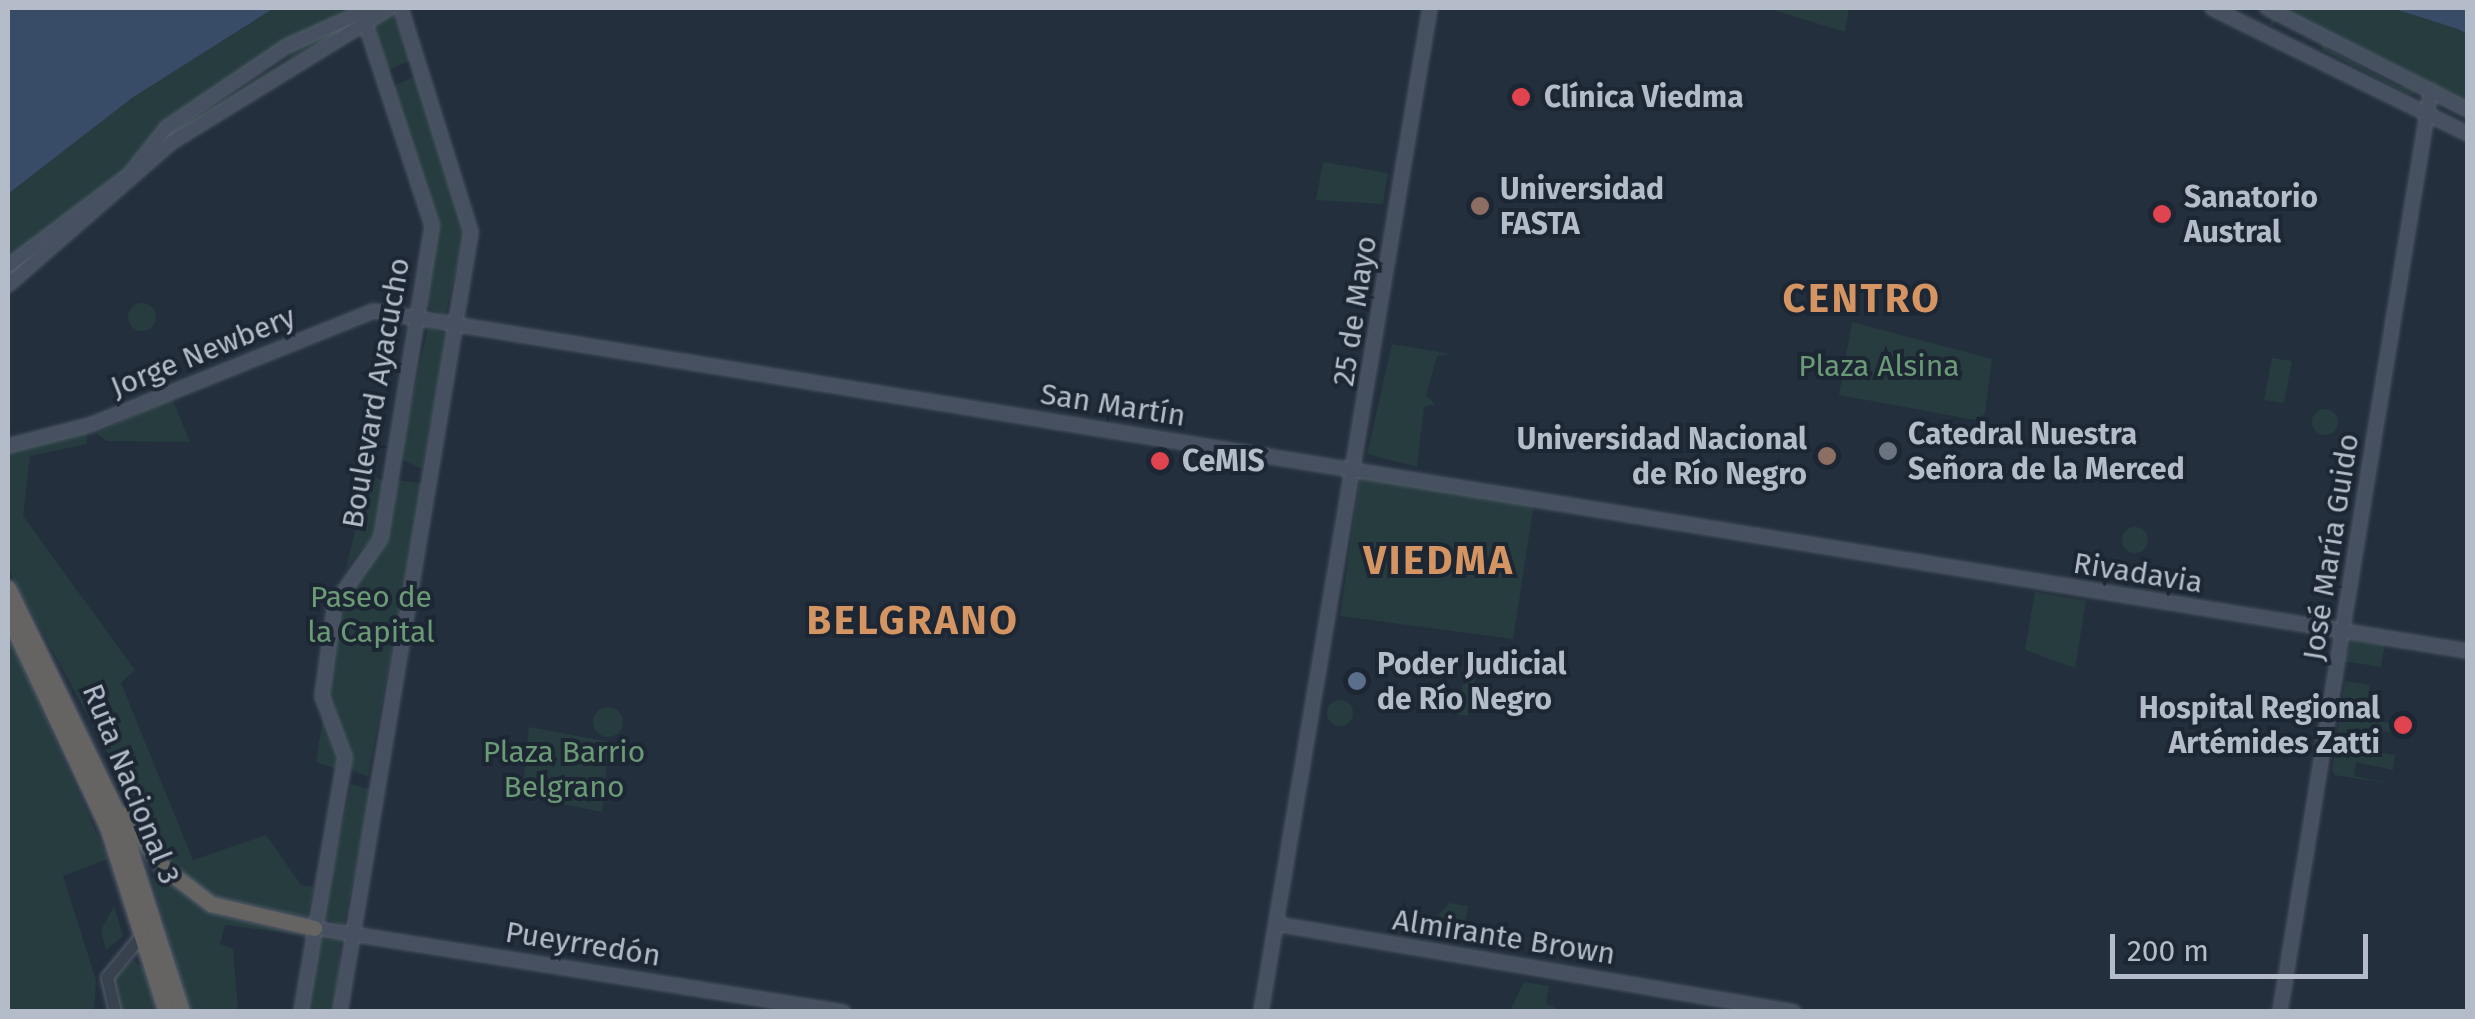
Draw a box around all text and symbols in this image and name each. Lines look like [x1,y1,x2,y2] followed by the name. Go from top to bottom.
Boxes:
[1544,79,1744,115] place label: Clínica Viedma
[1508,84,1534,110] marker: Clínica Viedma
[1500,171,1664,242] place label: Universidad FASTA
[2184,179,2318,250] place label: Sanatorio Austral
[1469,195,1491,217] marker: Universidad FASTA
[2149,201,2175,227] marker: Sanatorio Austral
[1325,233,1385,389] street label: 25 de Mayo
[334,255,418,531] street label: Boulevard Ayacucho
[1783,275,1941,323] district label: CENTRO
[105,299,301,405] street label: Jorge Newbery
[1798,348,1960,384] park label: Plaza Alsina
[1038,376,1188,434] street label: San Martín
[1908,416,2185,486] place label: Catedral Nuestra Señora de la Merced
[1517,421,1807,492] place label: Universidad Nacional de Río Negro
[2295,431,2367,663] street label: José María Guido
[1877,440,1899,462] marker: Catedral Nuestra Señora de la Merced
[1182,443,1265,479] place label: CeMIS
[1816,445,1838,467] marker: Universidad Nacional de Río Negro
[1147,448,1173,474] marker: CeMIS
[1363,537,1515,585] district label: VIEDMA
[2071,545,2205,601] street label: Rivadavia
[307,579,435,650] park label: Paseo de la Capital
[807,597,1019,645] district label: BELGRANO
[1377,646,1566,716] place label: Poder Judicial de Río Negro
[1346,670,1368,692] marker: Poder Judicial de Río Negro
[74,679,188,889] street label: Ruta Nacional 3
[2139,690,2380,760] place label: Hospital Regional Artémides Zatti
[2390,712,2416,738] marker: Hospital Regional Artémides Zatti
[483,734,645,804] park label: Plaza Barrio Belgrano
[1390,902,1618,972] street label: Almirante Brown
[503,914,663,974] street label: Pueyrredón
[2115,914,2372,976] scale bar
[2127,933,2209,969] text: 200 m

